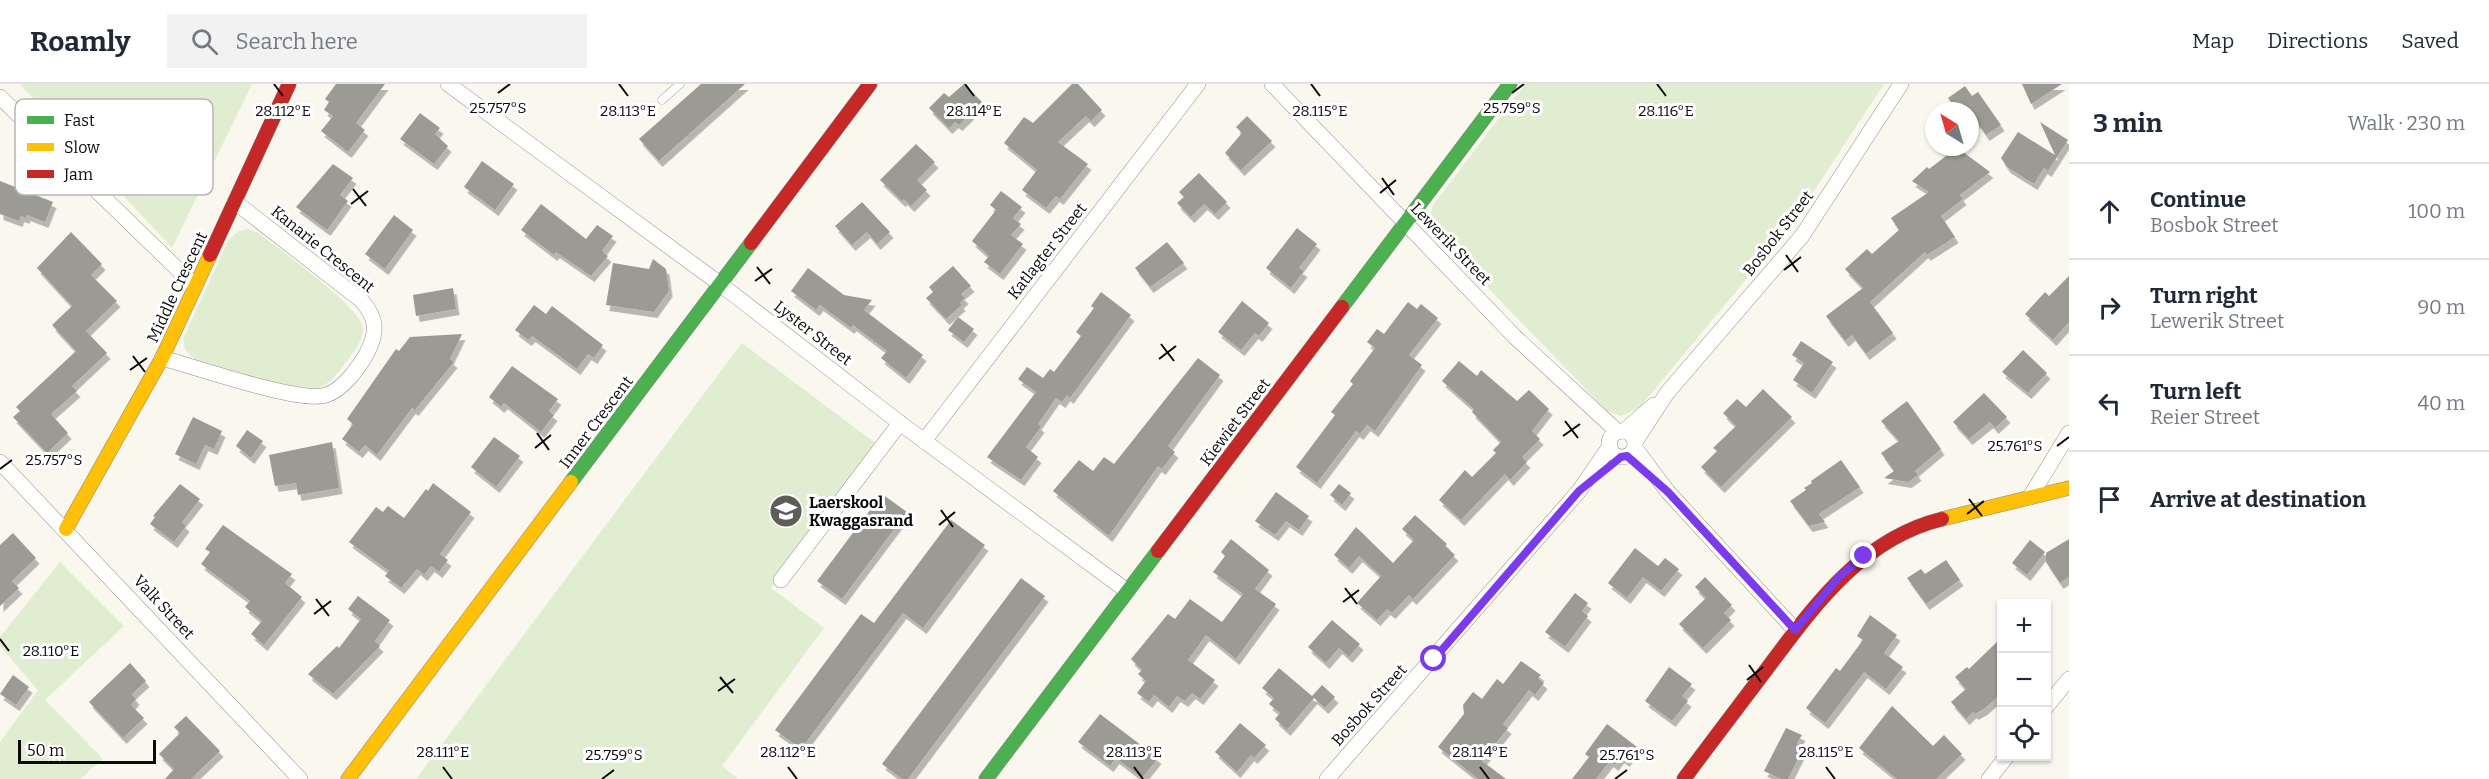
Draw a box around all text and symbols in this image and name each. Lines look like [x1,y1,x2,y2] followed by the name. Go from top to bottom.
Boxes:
[167,14,587,68] search box
[30,25,131,58] text: Roamly
[188,25,221,58] icon: search
[236,28,358,55] text: Search here
[2192,28,2234,54] text: Map
[2267,28,2368,54] text: Directions
[2401,28,2459,54] text: Saved
[15,99,213,195] legend
[470,99,526,117] text: 25.757°S
[1483,99,1541,117] text: 25.759°S
[255,102,311,120] text: 28.112°E
[600,102,656,120] text: 28.113°E
[946,102,1002,120] text: 28.114°E
[1292,102,1348,120] text: 28.115°E
[1638,102,1694,120] text: 28.116°E
[1925,102,1979,156] north arrow
[2093,108,2162,139] text: 3 min
[64,111,95,130] text: Fast
[2348,111,2465,135] text: Walk · 230 m
[64,138,100,157] text: Slow
[63,165,93,184] text: Jam
[1739,186,1817,279] street label: Bosbok Street
[2150,186,2246,213] text: Continue
[2093,195,2126,228] icon: ahead
[1004,199,1091,303] street label: Katlagter Street
[1407,199,1495,289] street label: Lewerik Street
[2408,199,2465,223] text: 100 m
[268,202,379,297] street label: Kanarie Crescent
[2150,213,2279,237] text: Bosbok Street
[143,228,211,345] street label: Middle Crescent
[2150,282,2258,309] text: Turn right
[2093,291,2126,324] icon: right
[2417,295,2465,319] text: 90 m
[770,297,856,369] street label: Lyster Street
[2150,309,2284,333] text: Lewerik Street
[555,372,637,472] street label: Inner Crescent
[1196,374,1274,470] street label: Kiewiet Street
[2150,378,2242,405] text: Turn left
[2093,387,2126,420] icon: left
[2417,391,2465,415] text: 40 m
[2150,405,2260,429] text: Reier Street
[1987,437,2043,455] text: 25.761°S
[26,451,82,469] text: 25.757°S
[2093,483,2126,516] icon: arrive
[2150,486,2366,513] text: Arrive at destination
[768,493,804,529] school or university icon: Laerskool Kwaggasrand
[809,493,914,530] place label: Laerskool Kwaggasrand
[1850,542,1876,568] route end
[130,571,199,643] street label: Valk Street
[1997,599,2051,761] map controls
[1997,599,2051,653] button: +
[23,642,79,660] text: 28.110°E
[1420,645,1446,671] route start
[1997,653,2051,707] button: −
[1328,660,1411,750] street label: Bosbok Street
[1997,707,2051,761] button: locate
[18,737,156,764] scale bar
[27,741,64,760] text: 50 m
[417,743,469,761] text: 28.111°E
[760,743,816,761] text: 28.112°E
[1106,743,1162,761] text: 28.113°E
[1452,743,1508,761] text: 28.114°E
[1798,743,1854,761] text: 28.115°E
[585,746,643,764] text: 25.759°S
[1599,746,1655,764] text: 25.761°S

